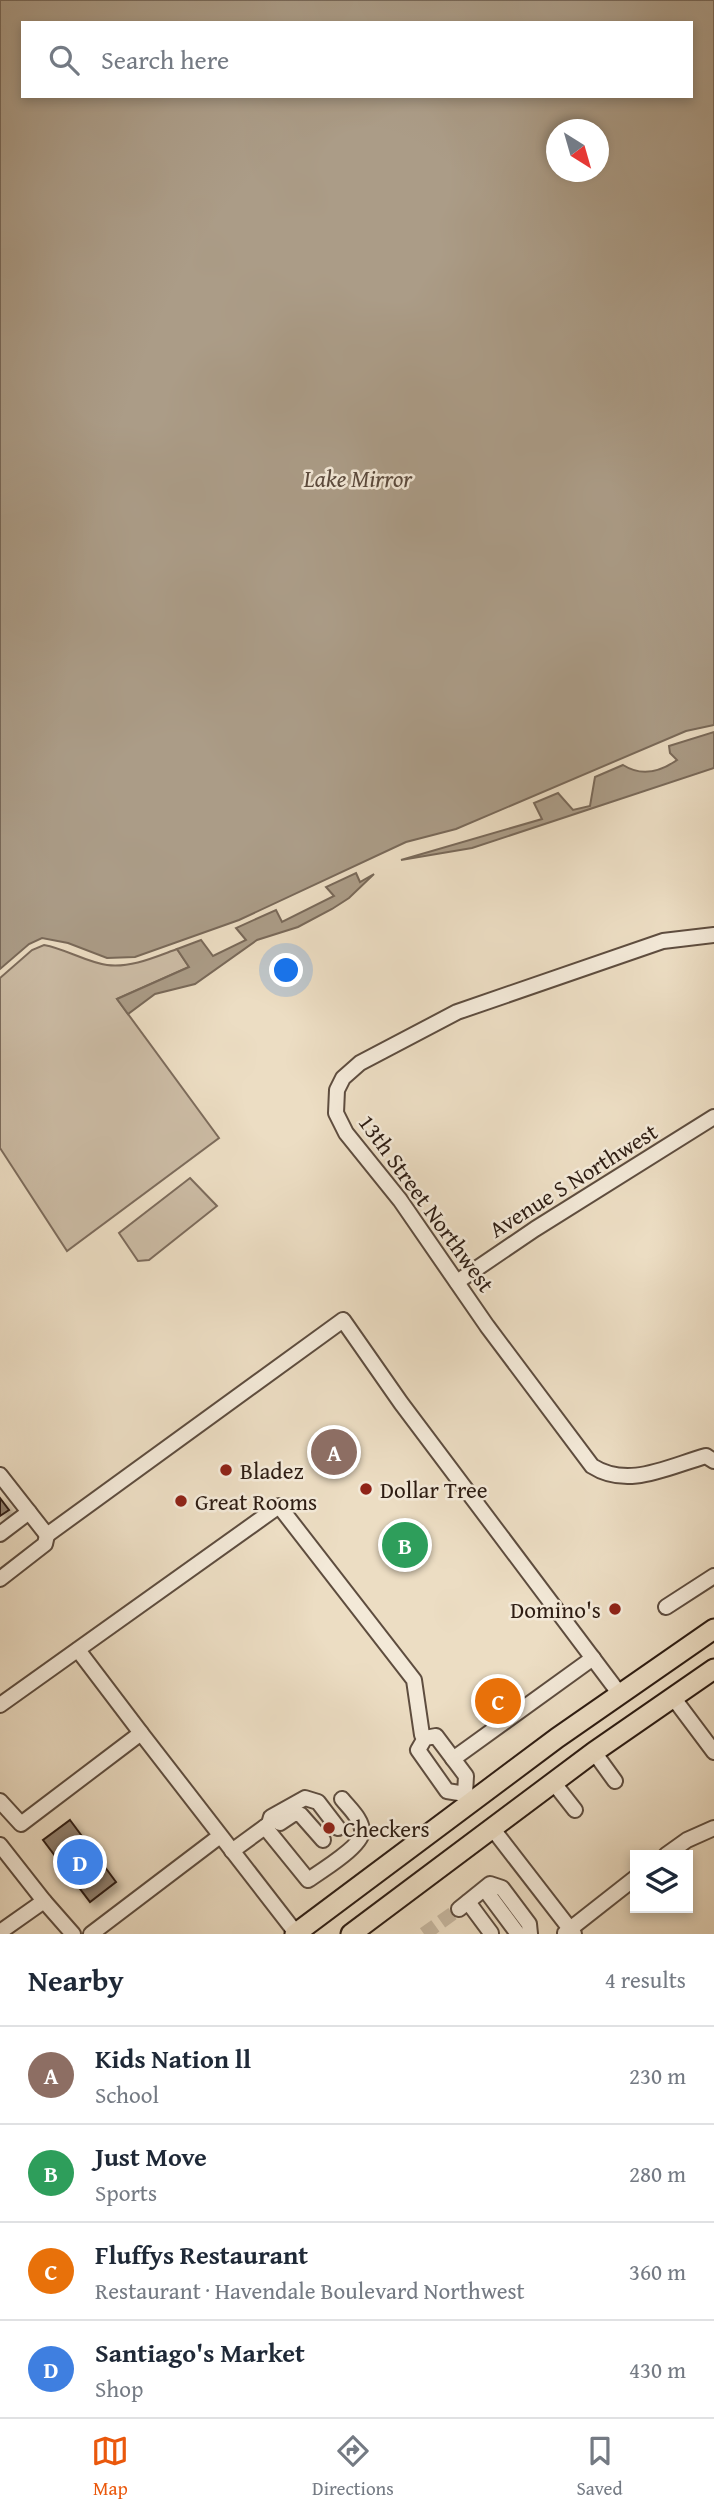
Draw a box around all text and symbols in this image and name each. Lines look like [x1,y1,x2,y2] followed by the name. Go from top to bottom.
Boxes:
[21,21,693,98] search box
[101,40,229,79] text: Search here
[45,41,83,79] icon: search
[546,119,609,182] north arrow
[303,461,413,496] water label: Lake Mirror
[269,953,303,987] your location
[351,1107,503,1299] street label: 13th Street Northwest
[482,1115,664,1245] street label: Avenue S Northwest
[311,1426,357,1478] pin: A
[240,1454,304,1487] place label: Bladez
[218,1462,234,1478] marker: Bladez
[380,1473,488,1506] place label: Dollar Tree
[358,1481,374,1497] marker: Dollar Tree
[195,1485,317,1518] place label: Great Rooms
[173,1493,189,1509] marker: Great Rooms
[382,1519,428,1571] pin: B
[510,1593,601,1626] place label: Domino's
[607,1601,623,1617] marker: Domino's
[475,1675,521,1727] pin: C
[343,1812,430,1845] place label: Checkers
[321,1820,337,1836] marker: Checkers
[57,1836,103,1888] pin: D
[630,1850,693,1913] map controls
[630,1850,693,1913] button: layers
[28,1958,124,2002] text: Nearby
[605,1963,686,1996] text: 4 results
[95,2039,251,2078] text: Kids Nation ll
[44,2059,58,2092] text: A
[629,2059,686,2092] text: 230 m
[95,2078,159,2111] text: School
[95,2137,207,2176] text: Just Move
[44,2157,58,2190] text: B
[629,2157,686,2190] text: 280 m
[95,2176,157,2209] text: Sports
[95,2235,308,2274] text: Fluffys Restaurant
[44,2255,58,2288] text: C
[629,2255,686,2288] text: 360 m
[95,2274,525,2307] text: Restaurant · Havendale Boulevard Northwest
[95,2333,305,2372] text: Santiago's Market
[44,2353,58,2386] text: D
[629,2353,686,2386] text: 430 m
[95,2372,143,2405] text: Shop
[91,2432,129,2502] tab: Map
[312,2432,394,2502] tab: Directions
[577,2432,623,2502] tab: Saved

